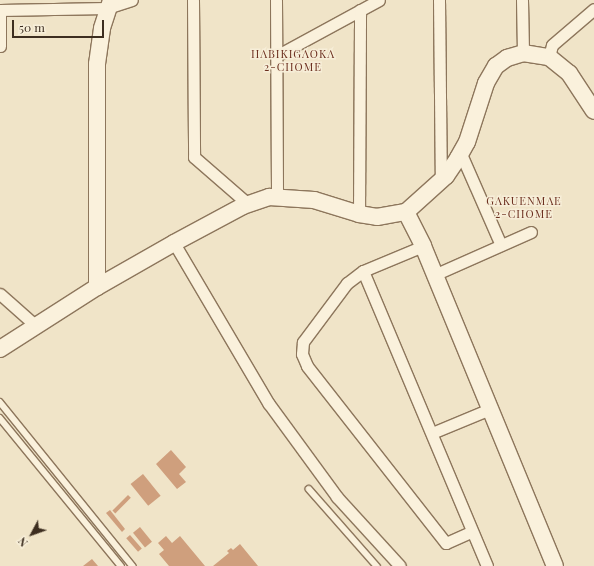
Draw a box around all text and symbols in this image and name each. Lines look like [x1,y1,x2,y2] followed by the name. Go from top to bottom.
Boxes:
[14,12,106,38] scale bar
[19,19,45,35] text: 50 m
[251,48,335,74] district label: HABIKIGAOKA 2-CHOME
[486,195,562,221] district label: GAKUENMAE 2-CHOME
[12,514,52,554] north arrow
[14,534,31,550] text: N

